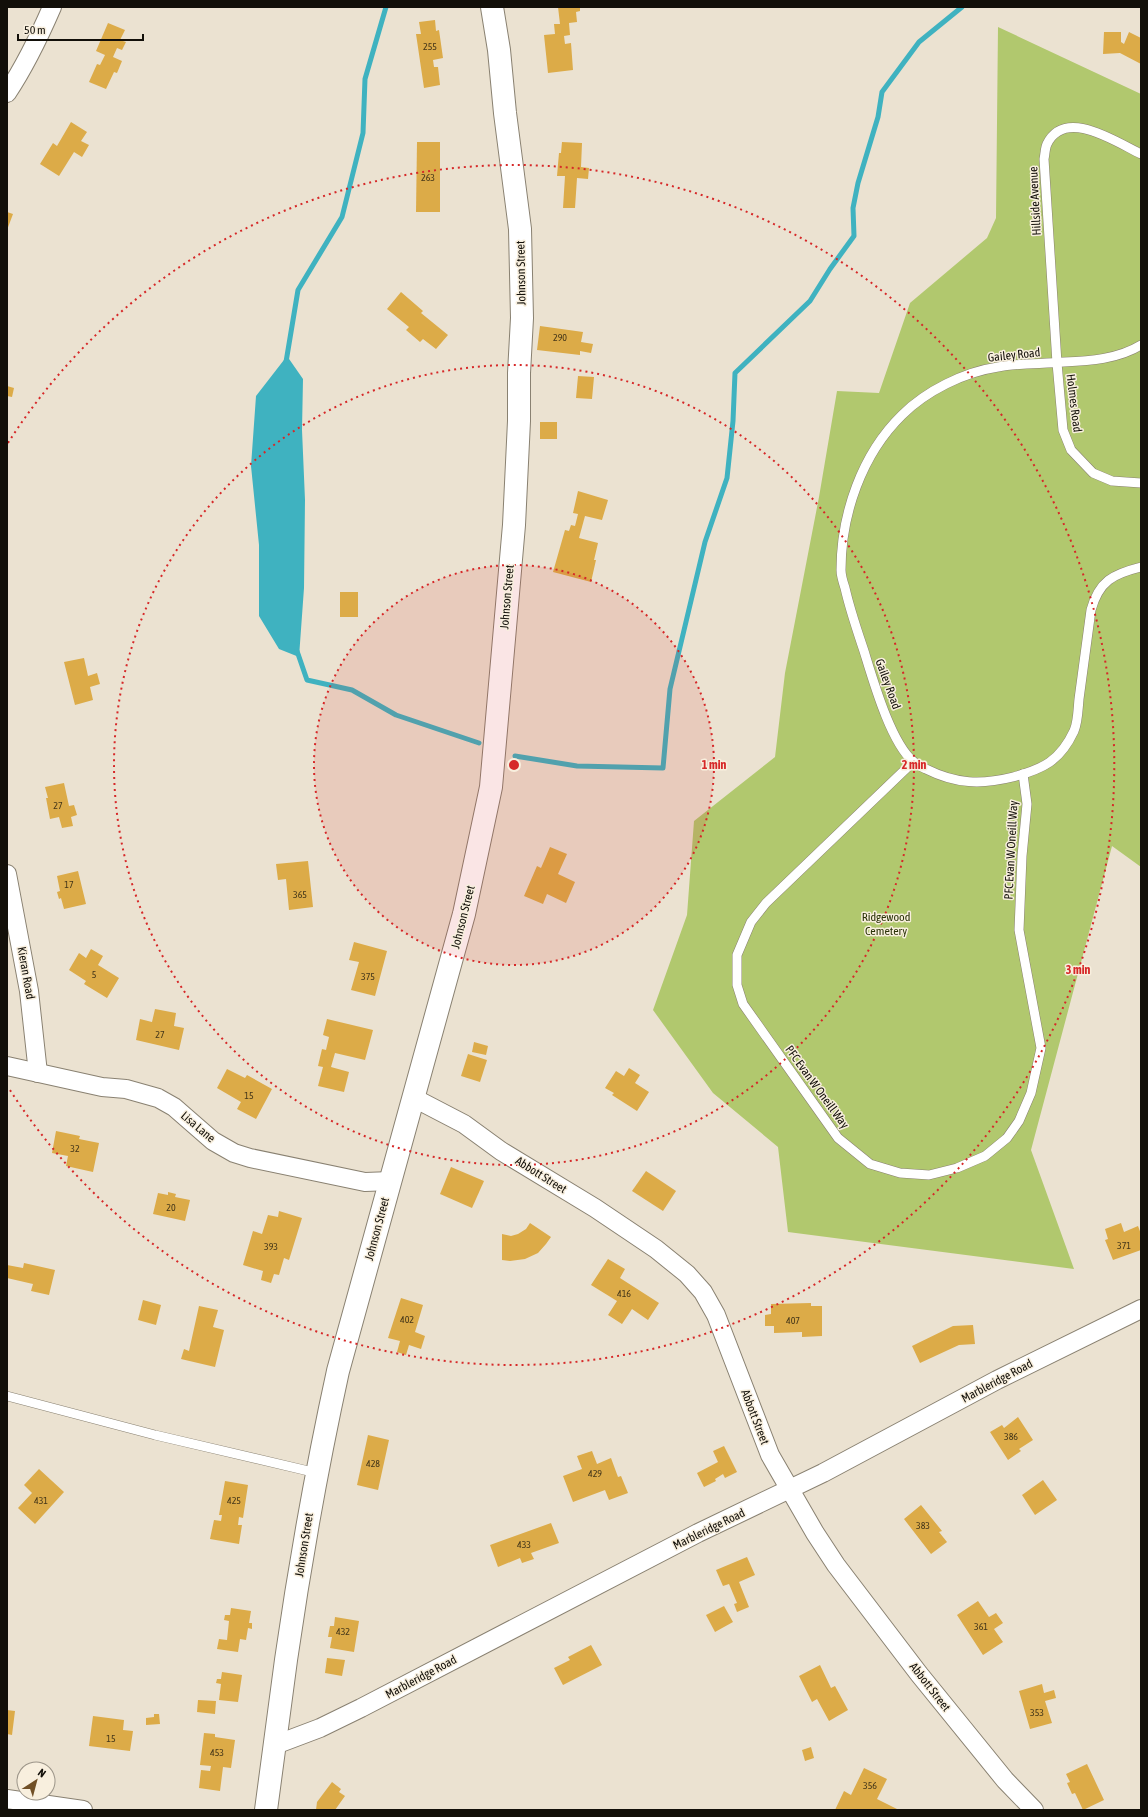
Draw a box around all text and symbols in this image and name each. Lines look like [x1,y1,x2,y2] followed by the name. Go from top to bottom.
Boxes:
[18,16,143,42] scale bar
[24,23,46,37] text: 50 m
[423,41,437,52] house number: 255
[1026,166,1044,236] street label: Hillside Avenue
[421,172,435,183] house number: 263
[513,240,529,306] street label: Johnson Street
[553,332,567,343] house number: 290
[987,345,1041,365] street label: Gailey Road
[1063,373,1085,433] street label: Holmes Road
[497,564,517,630] street label: Johnson Street
[872,657,904,711] street label: Gailey Road
[507,758,521,772] centre of rings
[702,758,726,772] text: 1 min
[902,758,926,772] text: 2 min
[53,800,63,811] house number: 27
[1001,800,1021,900] street label: PFC Evan W Oneill Way
[64,879,74,890] house number: 17
[448,883,478,950] street label: Johnson Street
[293,889,307,900] house number: 365
[862,910,910,938] park label: Ridgewood Cemetery
[14,946,38,1000] street label: Kieran Road
[1066,963,1090,977] text: 3 min
[92,969,97,980] house number: 5
[361,971,375,982] house number: 375
[155,1029,165,1040] house number: 27
[782,1043,852,1131] street label: PFC Evan W Oneill Way
[244,1090,254,1101] house number: 15
[178,1109,218,1145] street label: Lisa Lane
[70,1143,80,1154] house number: 32
[513,1154,570,1197] street label: Abbott Street
[362,1195,392,1262] street label: Johnson Street
[166,1202,176,1213] house number: 20
[1117,1240,1131,1251] house number: 371
[264,1241,278,1252] house number: 393
[617,1288,631,1299] house number: 416
[400,1314,414,1325] house number: 402
[786,1315,800,1326] house number: 407
[959,1356,1035,1406] street label: Marbleridge Road
[738,1388,772,1447] street label: Abbott Street
[1004,1431,1018,1442] house number: 386
[366,1458,380,1469] house number: 428
[588,1468,602,1479] house number: 429
[34,1495,48,1506] house number: 431
[227,1495,241,1506] house number: 425
[671,1506,747,1552] street label: Marbleridge Road
[292,1511,316,1578] street label: Johnson Street
[916,1520,930,1531] house number: 383
[517,1539,531,1550] house number: 433
[974,1621,988,1632] house number: 361
[336,1626,350,1637] house number: 432
[383,1652,459,1702] street label: Marbleridge Road
[907,1660,954,1715] street label: Abbott Street
[1030,1707,1044,1718] house number: 353
[106,1733,116,1744] house number: 15
[210,1747,224,1758] house number: 453
[16,1761,56,1801] north arrow
[36,1766,48,1780] text: N
[863,1780,877,1791] house number: 356

